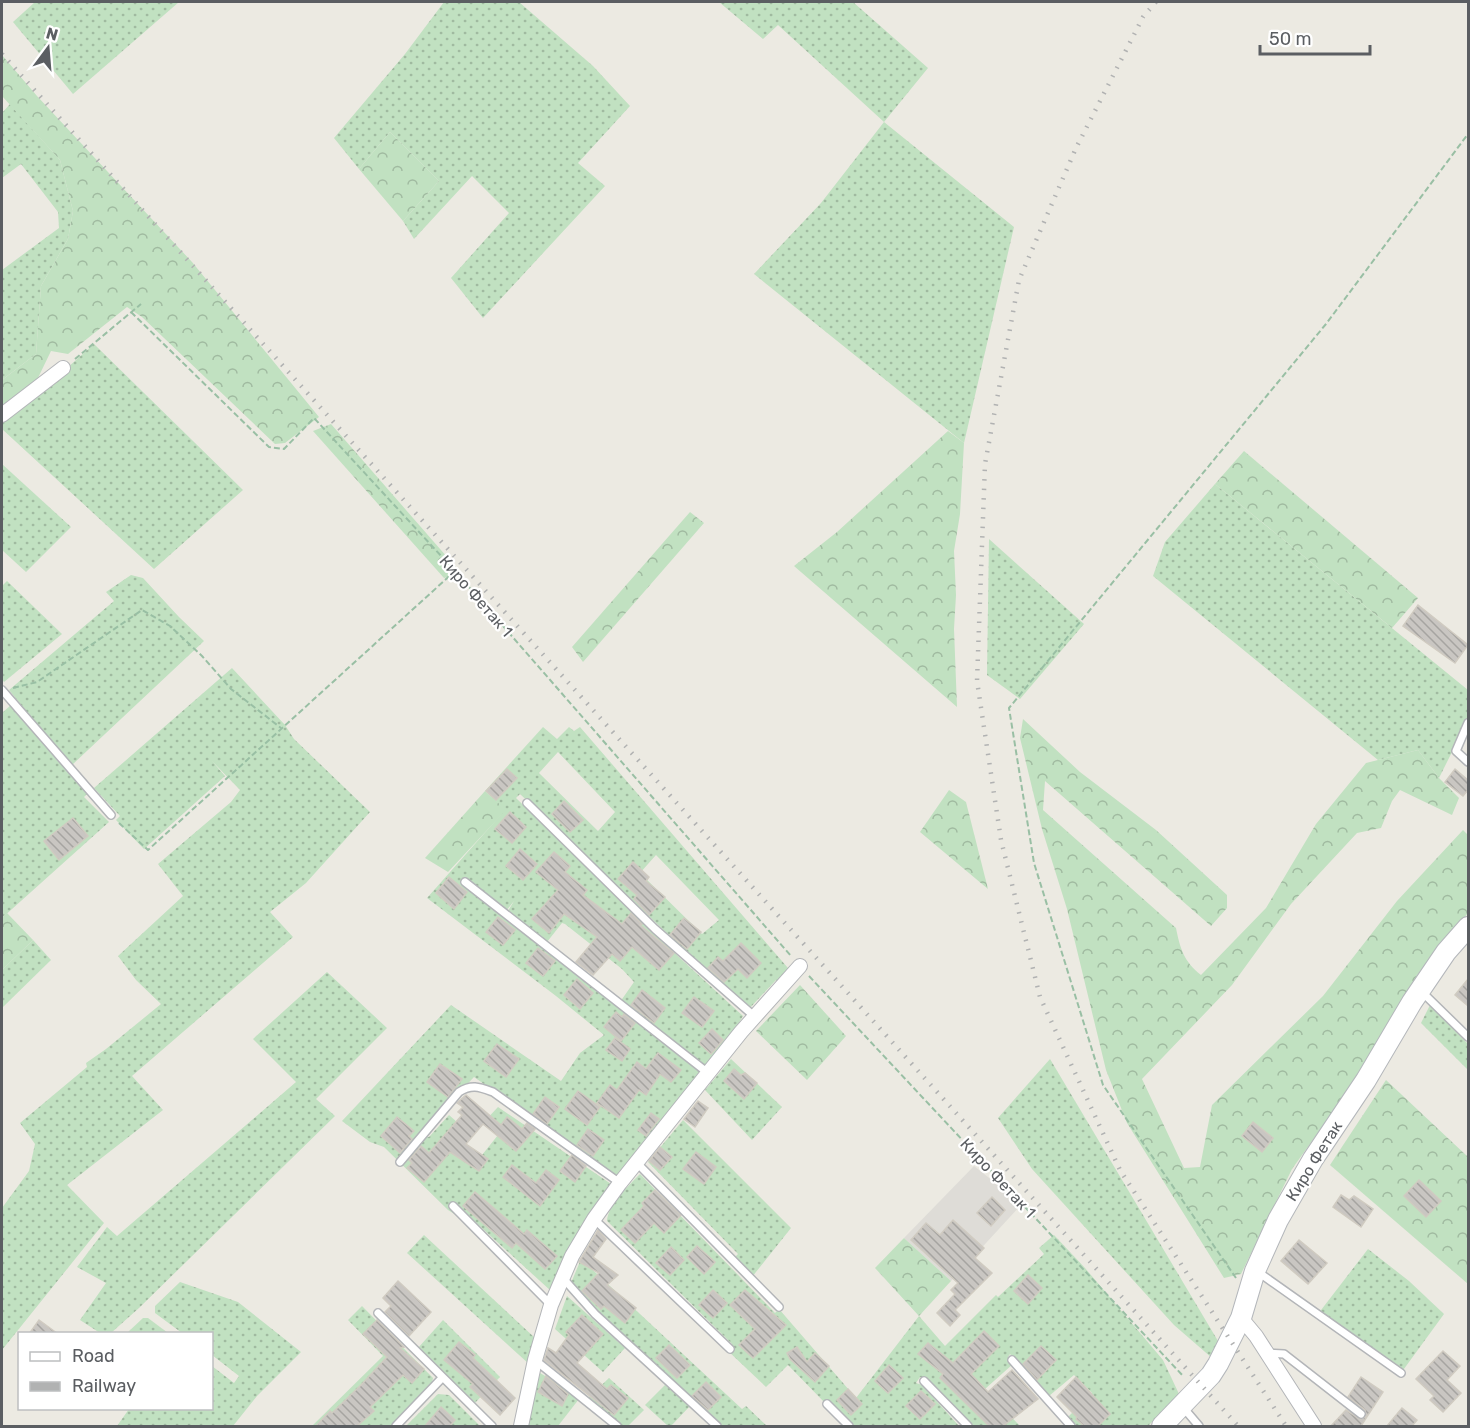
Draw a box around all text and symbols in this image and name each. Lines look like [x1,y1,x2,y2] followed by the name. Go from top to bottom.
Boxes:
[18,18,78,78] north arrow
[1260,18,1370,56] scale bar
[44,23,60,45] text: N
[1269,28,1312,50] text: 50 m
[435,551,517,641] street label: Киро Фетак 1
[1282,1117,1346,1205] street label: Киро Фетак
[956,1134,1040,1222] street label: Киро Фетак 1
[18,1332,213,1410] legend
[72,1345,115,1367] text: Road
[72,1375,136,1397] text: Railway

